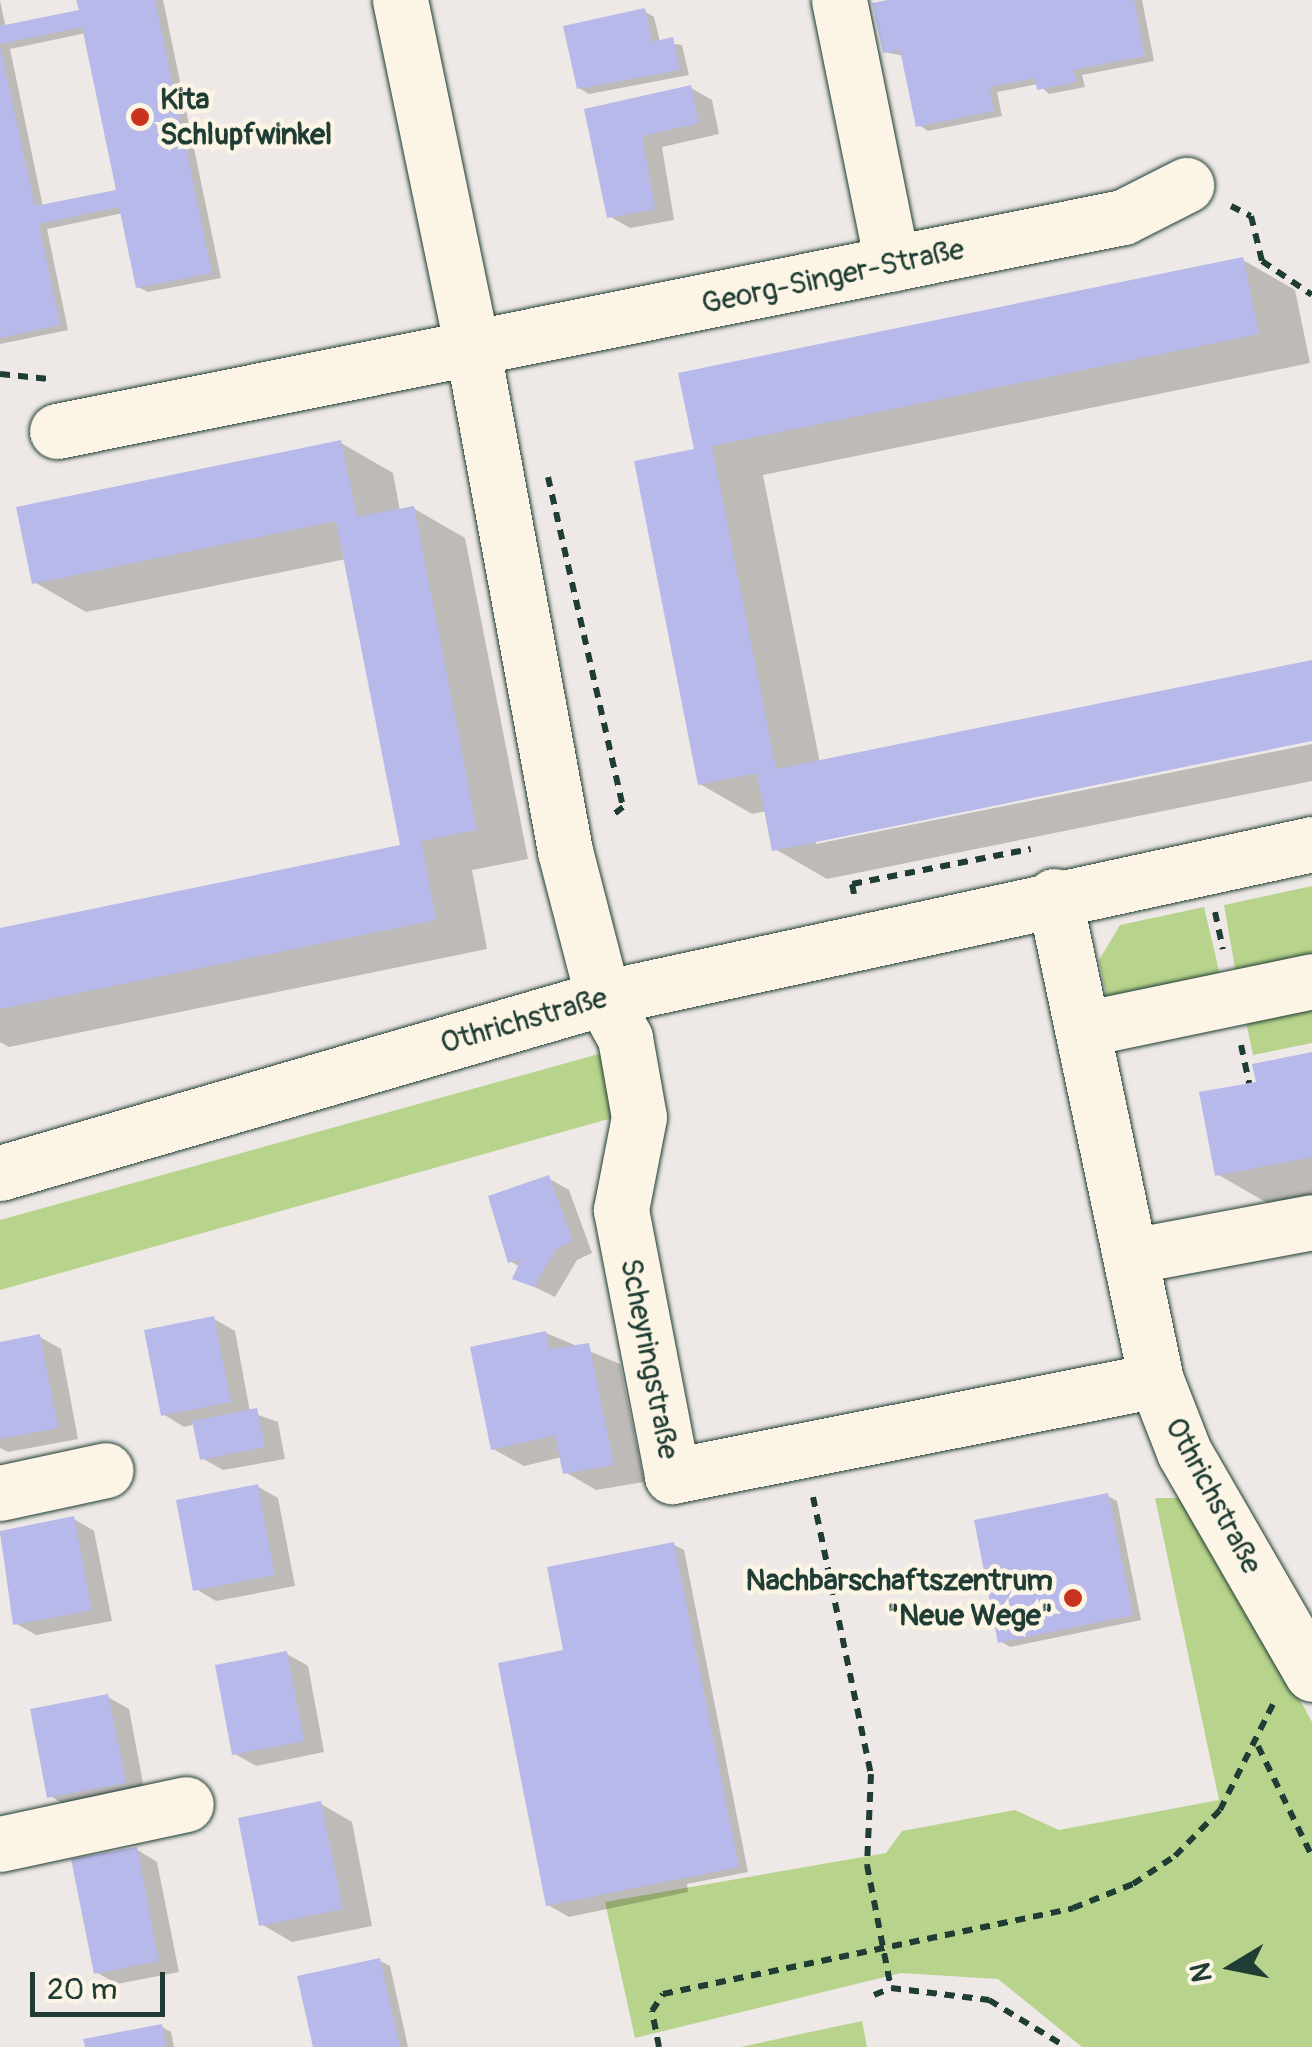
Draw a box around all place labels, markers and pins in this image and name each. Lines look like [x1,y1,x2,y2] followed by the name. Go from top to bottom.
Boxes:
[160,82,332,152] place label: Kita Schlupfwinkel
[129,106,151,128] marker: Kita Schlupfwinkel
[746,1563,1053,1634] place label: Nachbarschaftszentrum "Neue Wege"
[1062,1587,1084,1609] marker: Nachbarschaftszentrum "Neue Wege"

